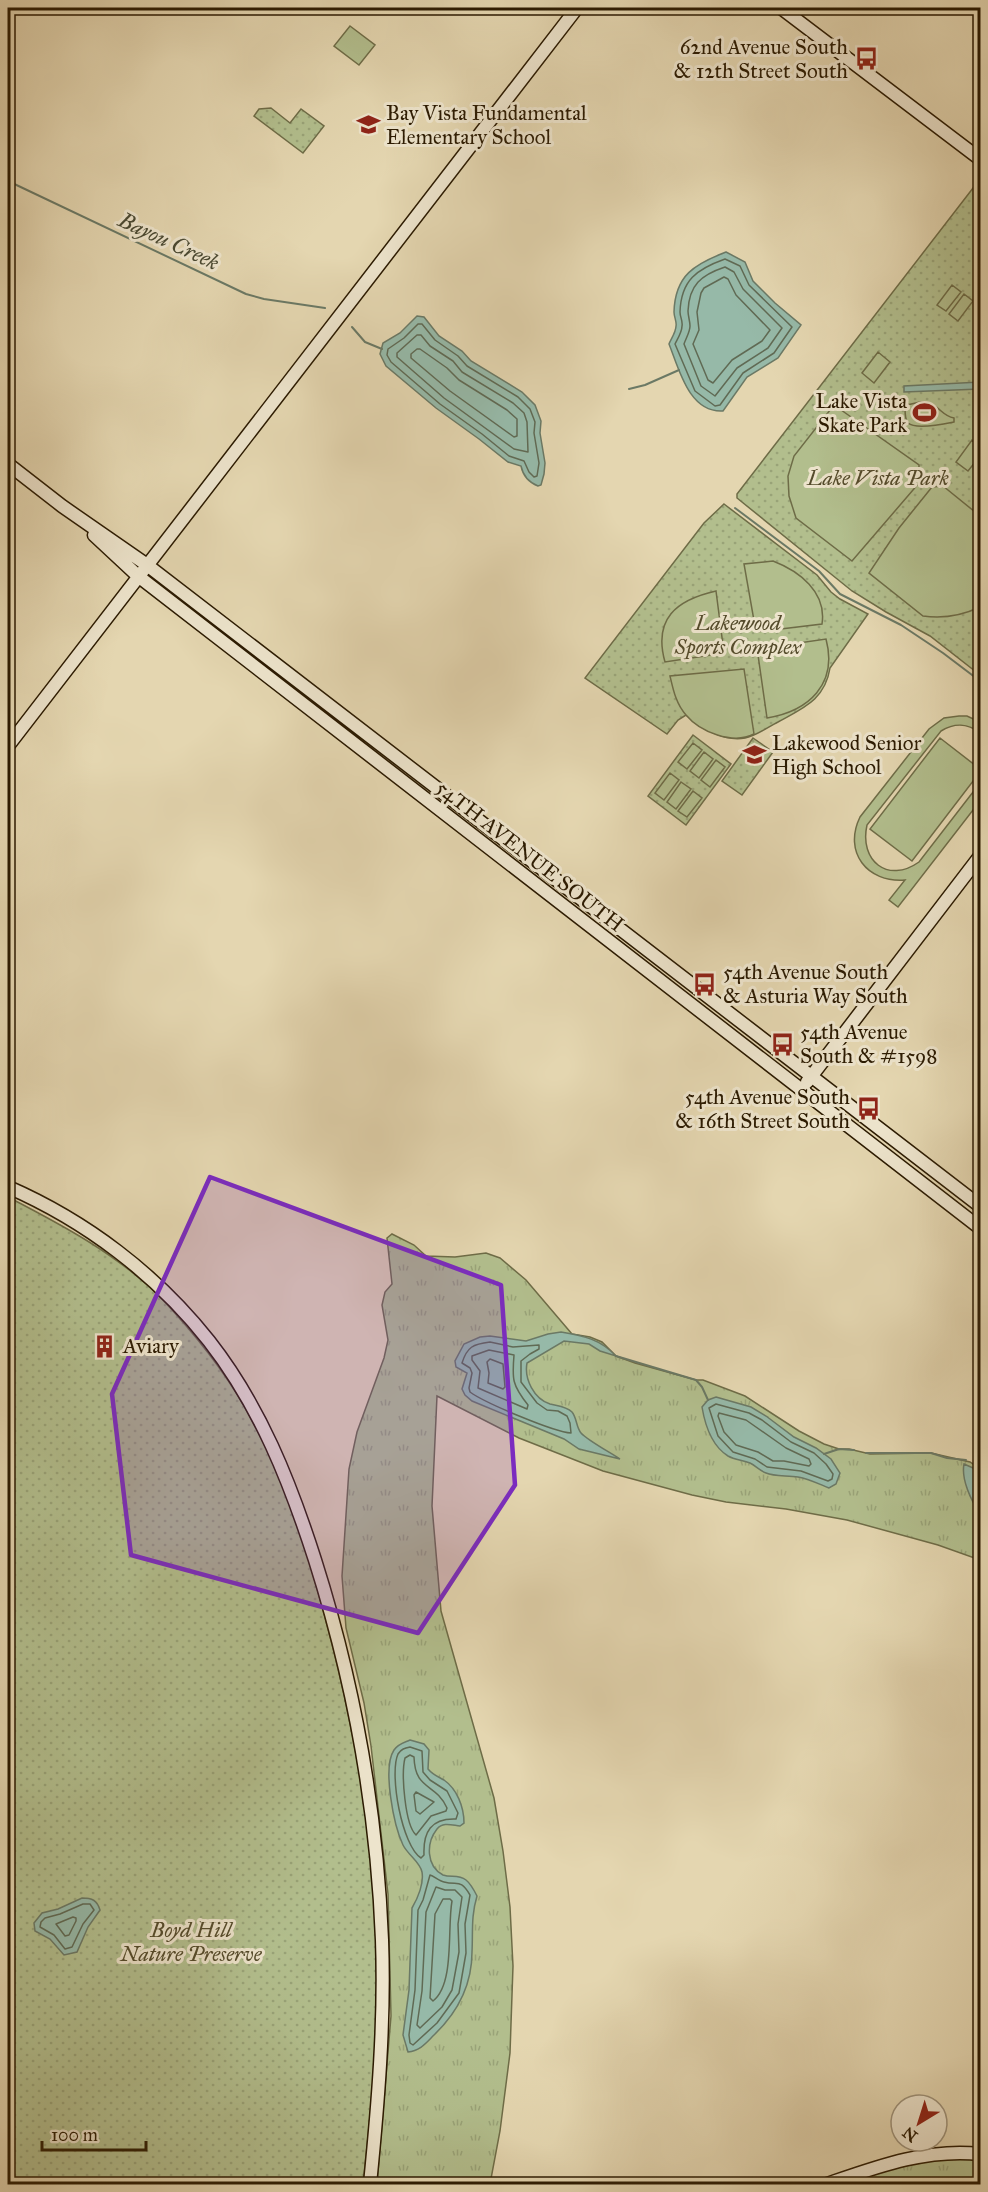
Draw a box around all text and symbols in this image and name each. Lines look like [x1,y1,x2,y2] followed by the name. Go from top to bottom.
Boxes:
[674,34,848,84] place label: 62nd Avenue South & 12th Street South
[853,46,879,72] bus stop icon: 62nd Avenue South & 12th Street South
[386,100,587,150] place label: Bay Vista Fundamental Elementary School
[355,112,381,138] school or university icon: Bay Vista Fundamental Elementary School
[113,206,224,276] water label: Bayou Creek
[815,388,907,438] place label: Lake Vista Skate Park
[912,400,938,426] sports icon: Lake Vista Skate Park
[806,465,949,491] park label: Lake Vista Park
[674,610,802,660] park label: Lakewood Sports Complex
[772,730,921,780] place label: Lakewood Senior High School
[741,742,767,768] school or university icon: Lakewood Senior High School
[431,775,629,937] street label: 54TH AVENUE SOUTH
[723,959,908,1009] place label: 54th Avenue South & Asturia Way South
[692,971,718,997] bus stop icon: 54th Avenue South & Asturia Way South
[800,1019,937,1069] place label: 54th Avenue South & #1598
[769,1031,795,1057] bus stop icon: 54th Avenue South & #1598
[675,1084,850,1134] place label: 54th Avenue South & 16th Street South
[855,1096,881,1122] bus stop icon: 54th Avenue South & 16th Street South
[92,1333,118,1359] building icon: Aviary
[122,1333,180,1359] place label: Aviary
[120,1917,263,1967] park label: Boyd Hill Nature Preserve
[889,2093,949,2153] north arrow
[42,2114,146,2152] scale bar
[899,2123,921,2146] text: N
[51,2124,98,2146] text: 100 m

